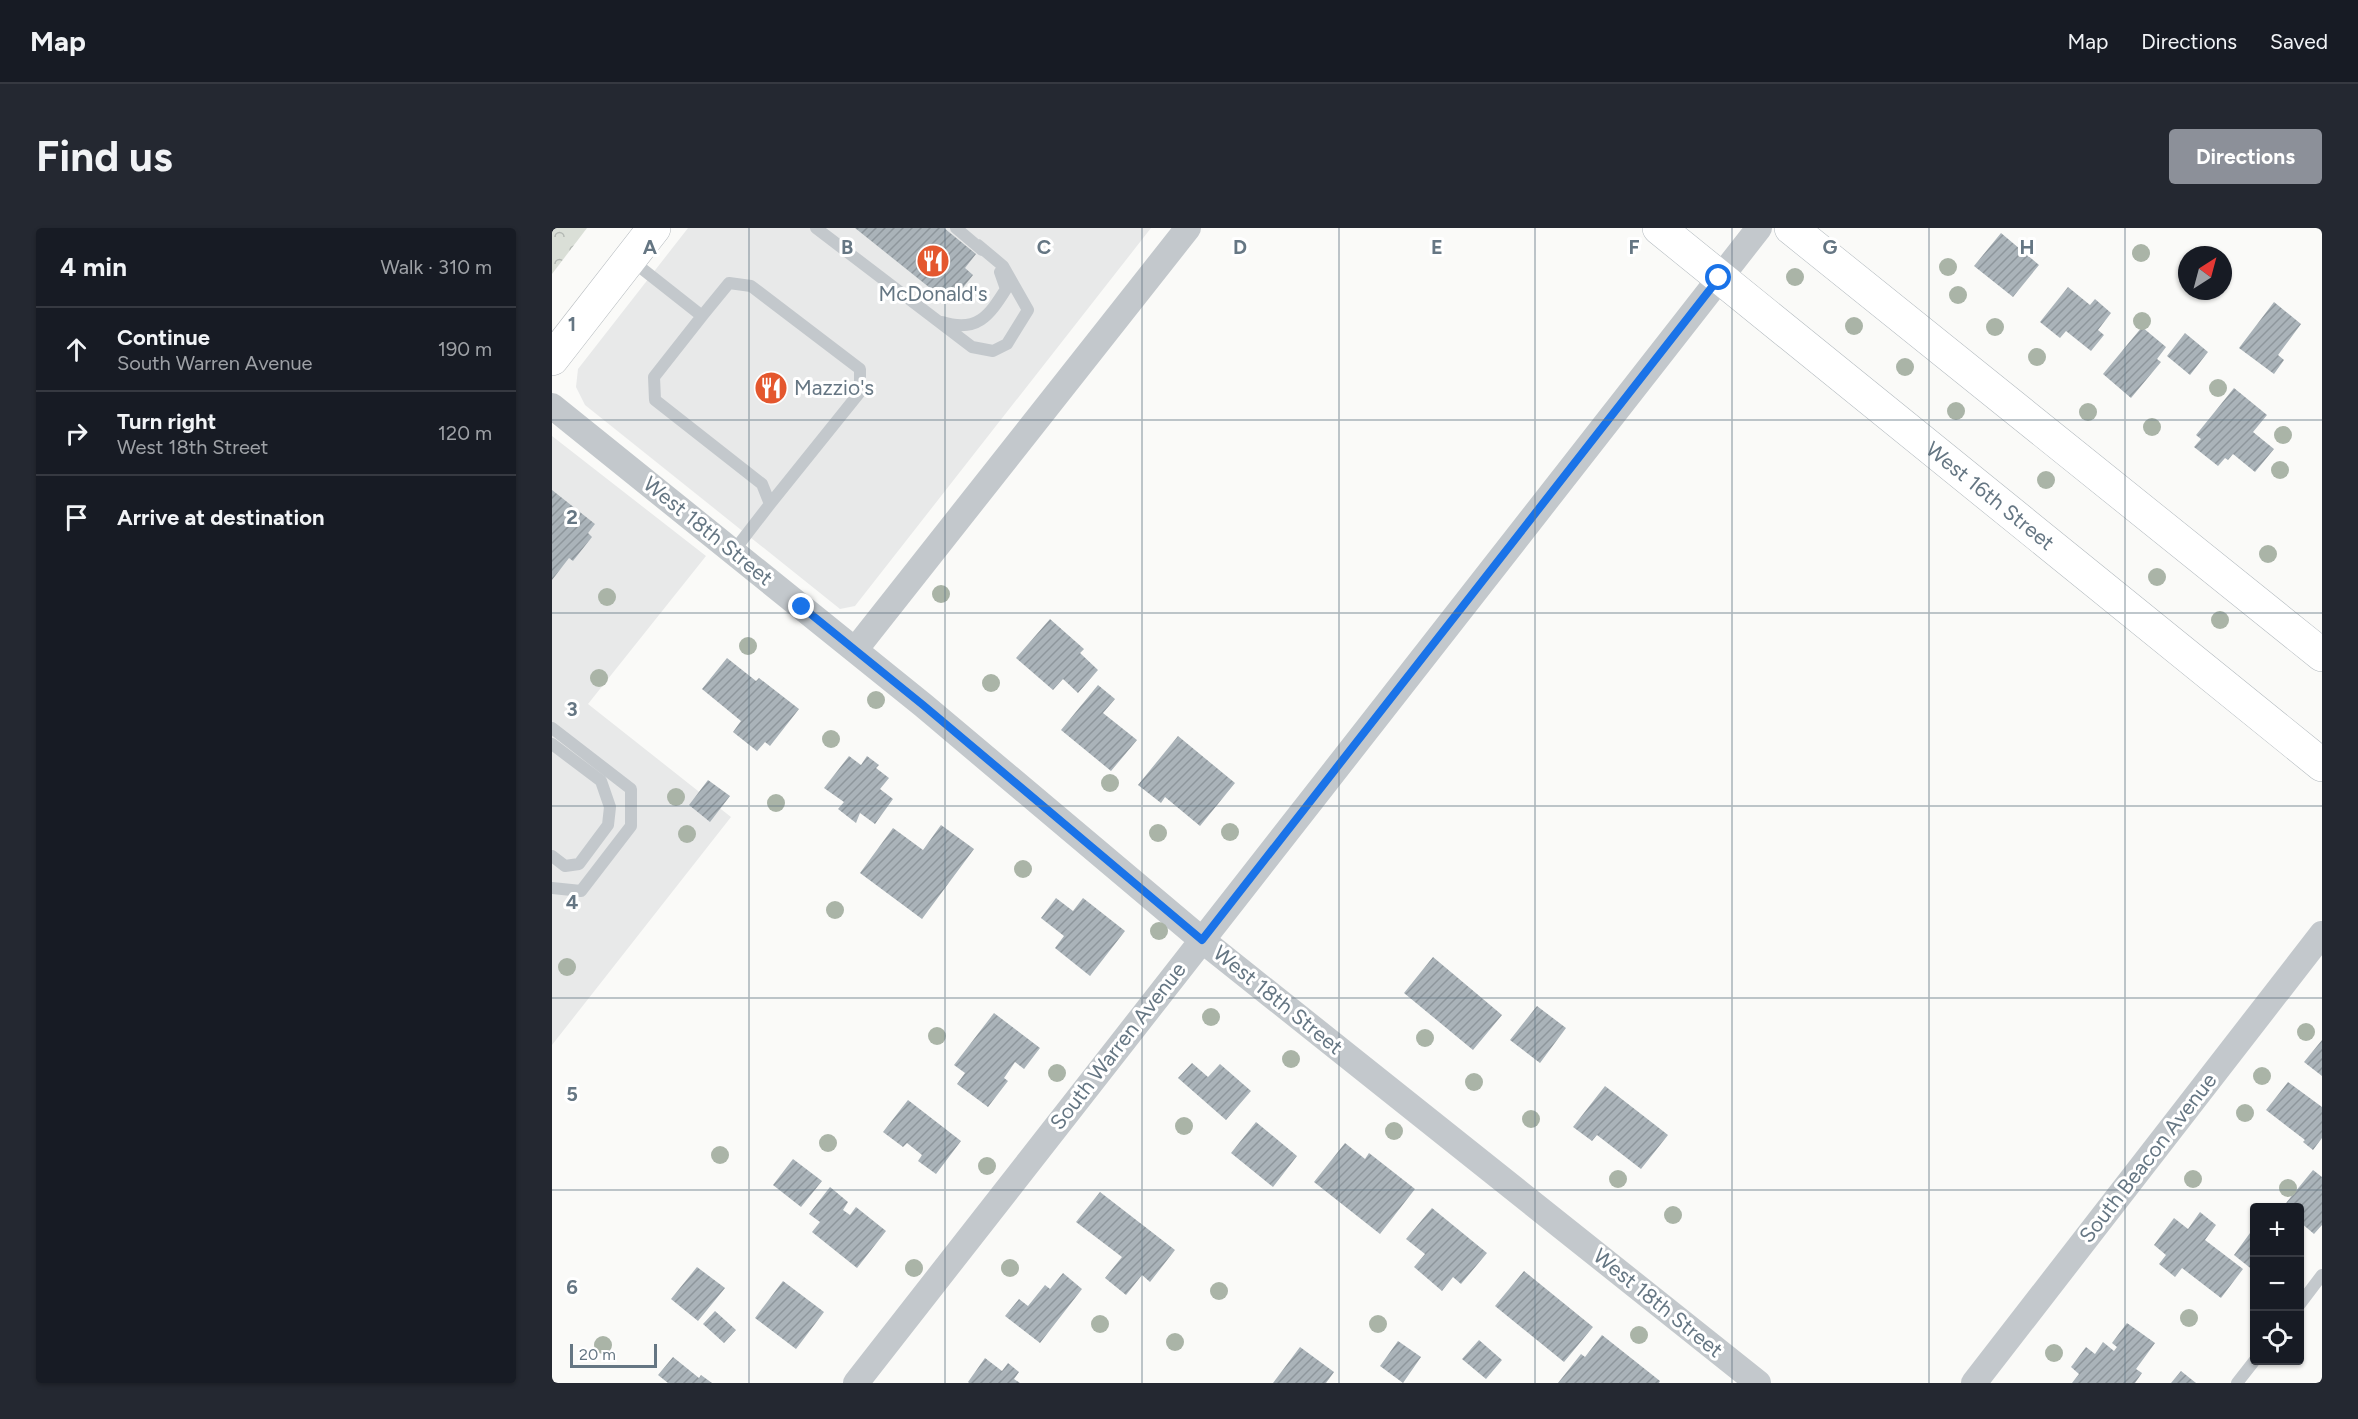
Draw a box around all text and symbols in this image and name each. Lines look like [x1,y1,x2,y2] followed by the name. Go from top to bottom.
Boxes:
[30,24,86,58] text: Map
[2067,29,2108,54] text: Map
[2141,29,2237,54] text: Directions
[2270,29,2328,54] text: Saved
[2169,129,2322,184] button: Directions
[36,131,173,182] text: Find us
[643,235,658,259] text: A
[841,235,853,259] text: B
[1037,235,1051,259] text: C
[1233,235,1247,259] text: D
[1431,235,1443,259] text: E
[1628,235,1640,259] text: F
[1823,235,1838,259] text: G
[2020,235,2035,259] text: H
[915,243,951,279] restaurant icon: McDonald's
[2178,246,2232,300] north arrow
[60,251,127,283] text: 4 min
[380,255,492,279] text: Walk · 310 m
[1705,264,1731,290] route start
[878,281,988,306] place label: McDonald's
[568,312,576,336] text: 1
[117,324,210,351] text: Continue
[60,333,93,366] icon: ahead
[438,337,492,361] text: 190 m
[117,351,312,375] text: South Warren Avenue
[753,370,789,406] restaurant icon: Mazzio's
[794,375,874,400] place label: Mazzio's
[117,408,216,435] text: Turn right
[60,417,93,450] icon: right
[438,421,492,445] text: 120 m
[117,435,268,459] text: West 18th Street
[1921,436,2060,555] street label: West 16th Street
[639,471,778,590] street label: West 18th Street
[60,501,93,534] icon: arrive
[117,504,325,531] text: Arrive at destination
[566,505,578,529] text: 2
[788,593,814,619] route end
[566,697,578,721] text: 3
[566,890,579,914] text: 4
[1209,940,1348,1059] street label: West 18th Street
[1045,957,1191,1134] street label: South Warren Avenue
[2074,1068,2222,1247] street label: South Beacon Avenue
[566,1082,578,1106] text: 5
[2250,1203,2304,1365] map controls
[2250,1203,2304,1257] button: +
[1589,1243,1728,1362] street label: West 18th Street
[2250,1257,2304,1311] button: −
[566,1275,578,1299] text: 6
[2250,1311,2304,1365] button: locate
[570,1341,657,1368] scale bar
[579,1345,616,1364] text: 20 m

